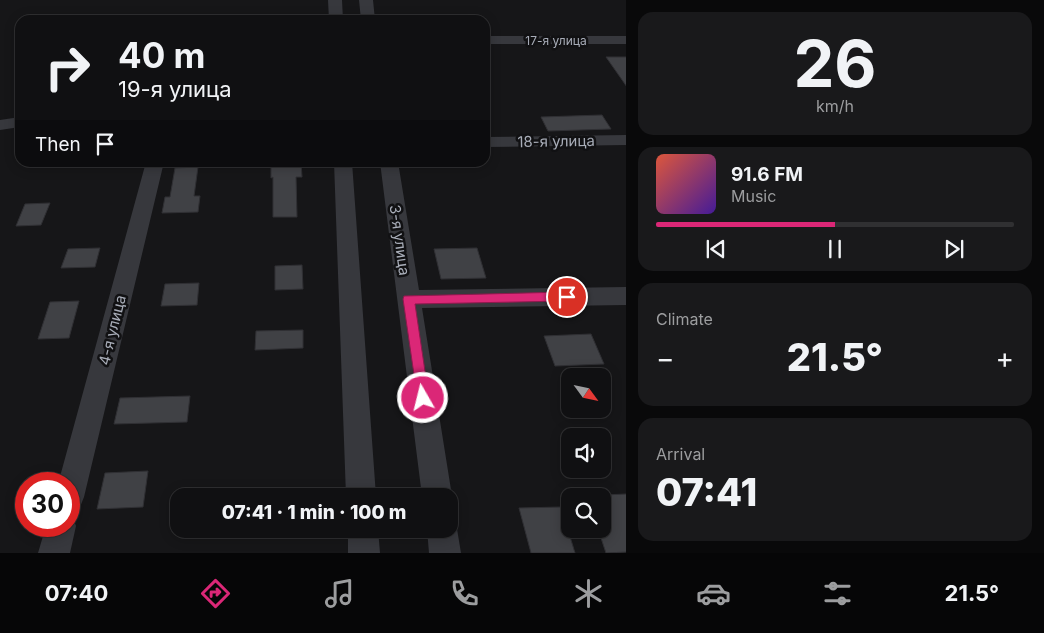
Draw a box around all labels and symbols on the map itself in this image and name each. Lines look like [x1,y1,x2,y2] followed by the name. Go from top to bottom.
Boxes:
[525,33,587,48] street label: 17-я улица
[517,131,595,151] street label: 18-я улица
[386,203,414,277] street label: 3-я улица
[546,276,588,318] pin
[94,293,130,367] street label: 4-я улица
[561,368,611,418] north arrow
[396,371,448,423] position arrow
[15,472,80,537] speed limit sign: 30

